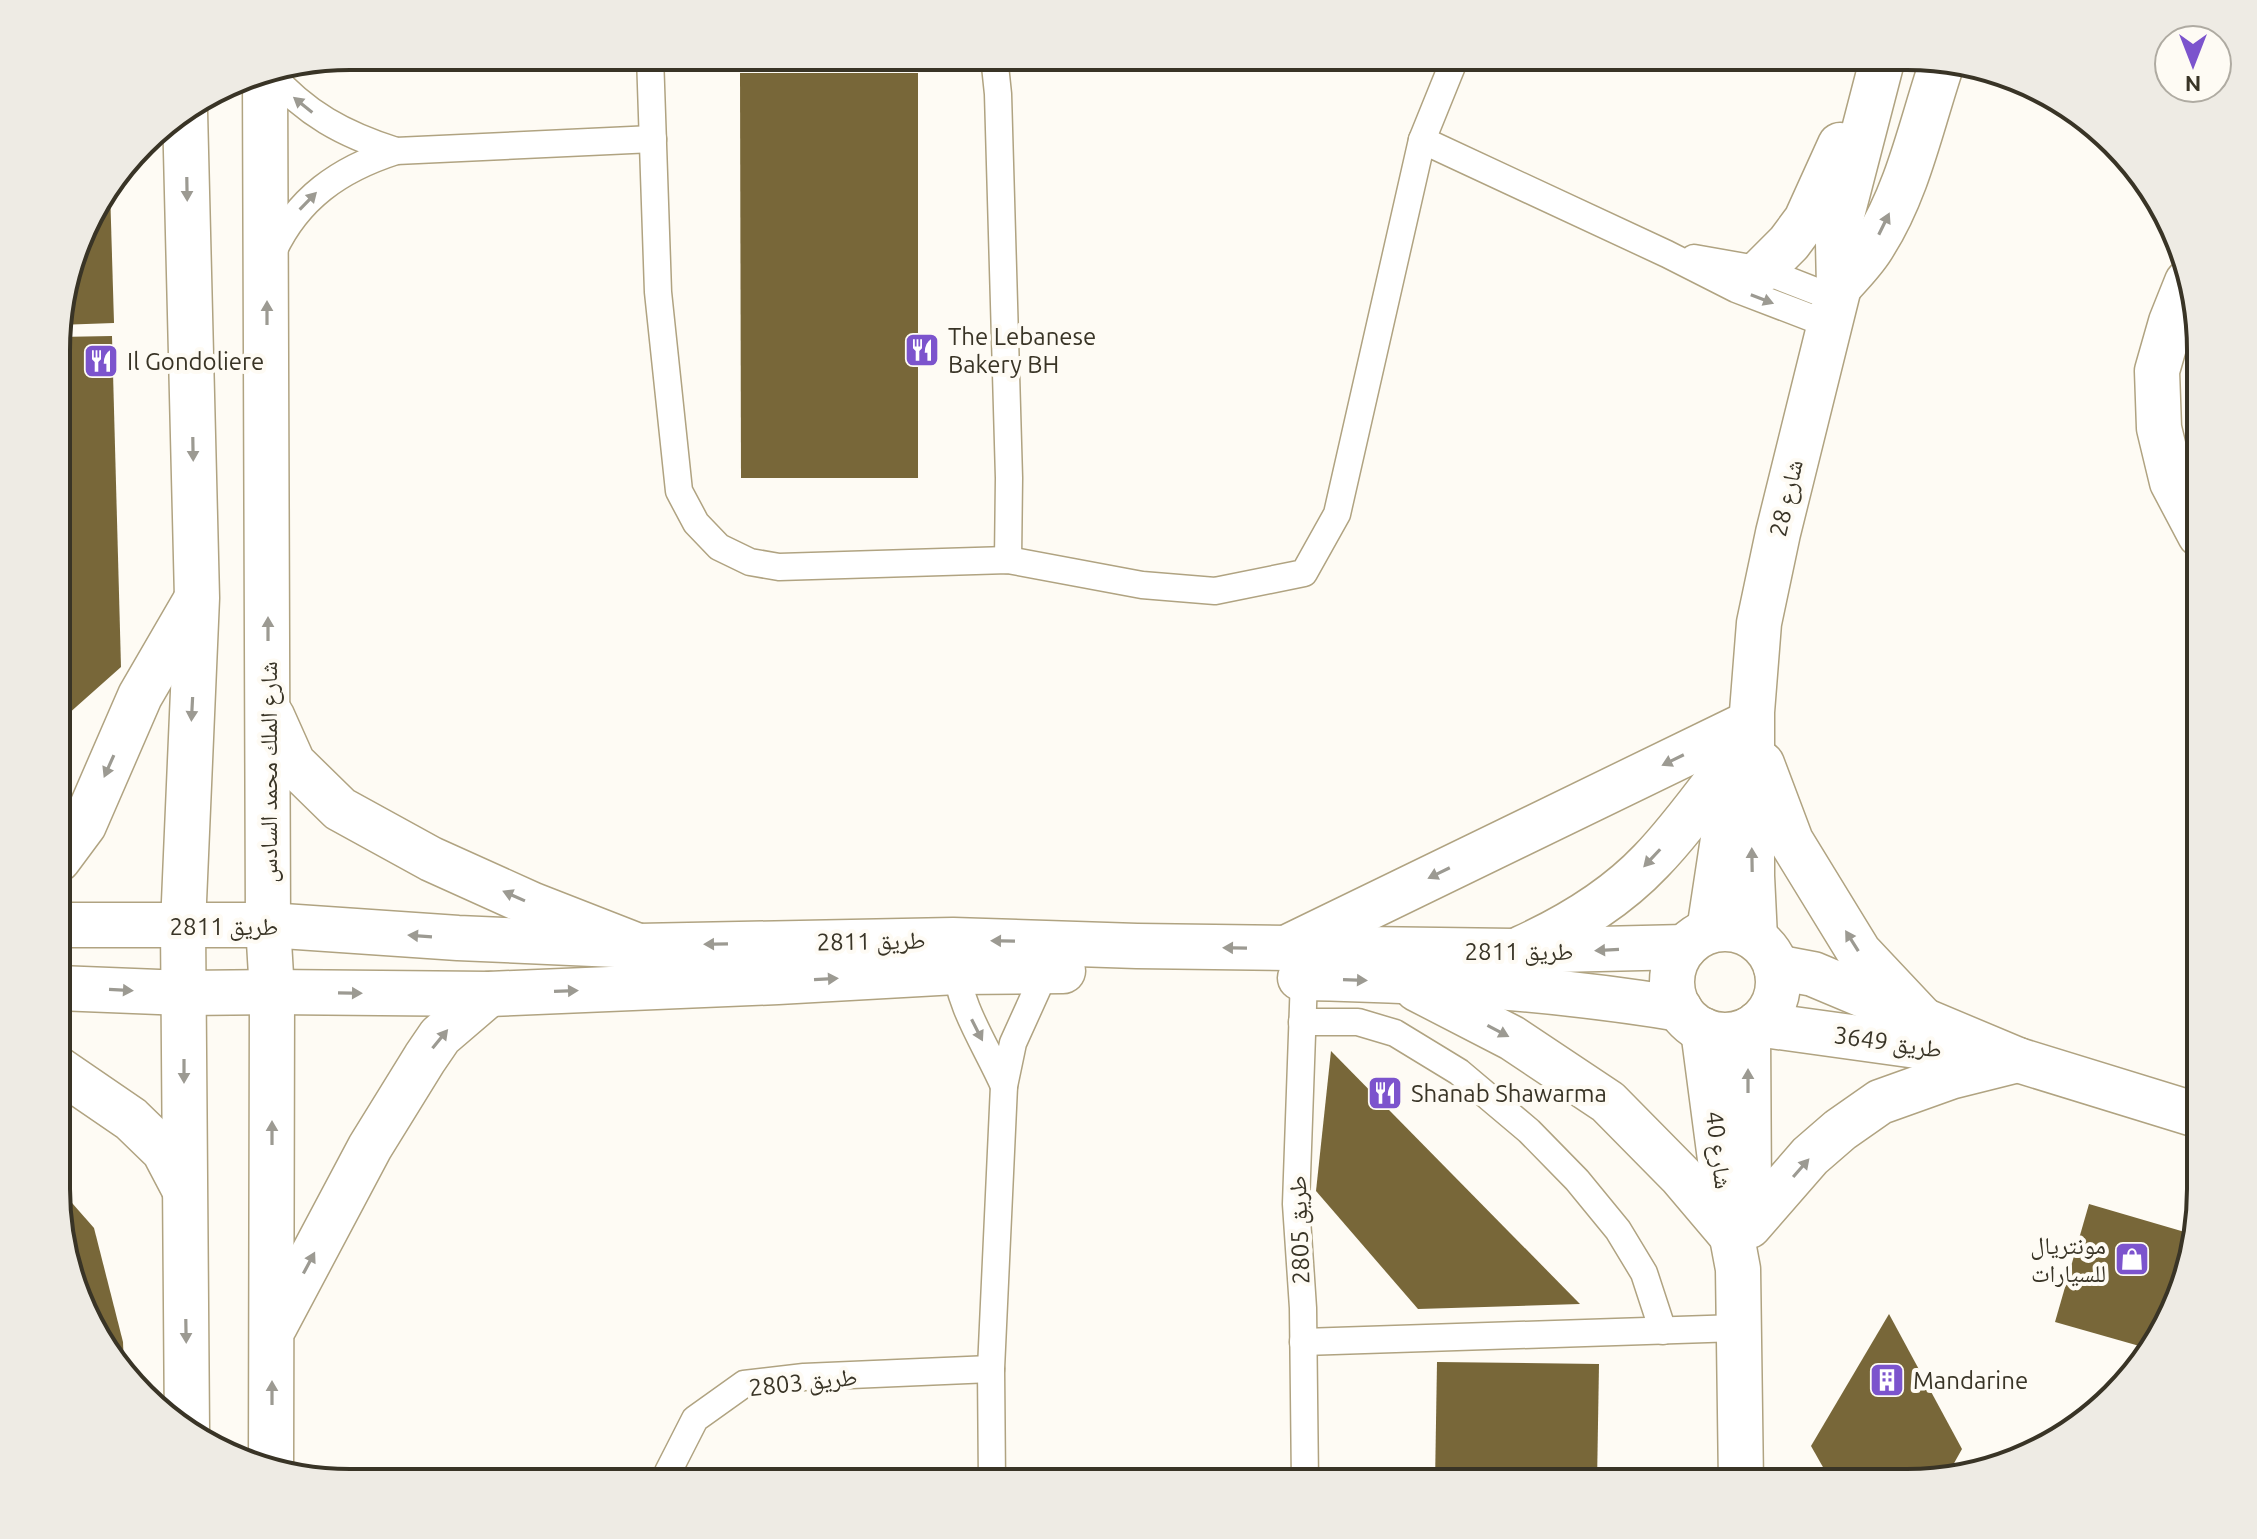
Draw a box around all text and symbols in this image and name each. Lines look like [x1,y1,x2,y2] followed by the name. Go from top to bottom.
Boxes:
[2153,24,2233,104] north arrow
[2185,72,2201,97] text: N
[293,98,313,114] one-way arrow
[180,177,193,202] one-way arrow
[298,192,317,211] one-way arrow
[1878,213,1891,236] one-way arrow
[1750,293,1774,306] one-way arrow
[261,300,273,325] one-way arrow
[948,323,1096,378] place label: The Lebanese Bakery BH
[903,331,941,369] restaurant icon: The Lebanese Bakery BH
[82,342,120,380] restaurant icon: Il Gondoliere
[127,348,264,375] place label: Il Gondoliere
[187,437,200,462] one-way arrow
[1764,457,1810,540] street label: شارع 28
[262,616,274,641] one-way arrow
[255,661,284,883] street label: شارع الملك محمد السادس
[185,697,198,722] one-way arrow
[1661,753,1684,767] one-way arrow
[102,754,116,778] one-way arrow
[1746,847,1758,872] one-way arrow
[1644,848,1662,867] one-way arrow
[1427,867,1450,880] one-way arrow
[502,890,525,903] one-way arrow
[170,913,278,941] street label: طريق 2811
[816,927,926,956] street label: طريق 2811
[407,929,432,942] one-way arrow
[1846,930,1860,952] one-way arrow
[990,935,1015,947] one-way arrow
[703,938,728,950] one-way arrow
[1465,938,1573,966] street label: طريق 2811
[1222,942,1247,954] one-way arrow
[1594,943,1619,956] one-way arrow
[814,972,839,985] one-way arrow
[1343,974,1368,987] one-way arrow
[109,984,134,997] one-way arrow
[554,984,579,997] one-way arrow
[338,987,363,999] one-way arrow
[970,1019,984,1041] one-way arrow
[1832,1021,1944,1064] street label: طريق 3649
[1486,1025,1509,1038] one-way arrow
[431,1029,448,1049] one-way arrow
[178,1059,190,1084] one-way arrow
[1742,1068,1754,1093] one-way arrow
[1366,1074,1404,1112] restaurant icon: Shanab Shawarma
[1411,1080,1607,1107] place label: Shanab Shawarma
[1699,1110,1737,1191] street label: شارع 40
[266,1120,278,1145] one-way arrow
[1791,1158,1809,1177] one-way arrow
[1284,1175,1315,1285] street label: طريق 2805
[2030,1232,2106,1287] place label: مونتريال للسيارات
[2113,1240,2151,1278] shop icon: مونتريال للسيارات
[302,1251,315,1274] one-way arrow
[180,1319,192,1344] one-way arrow
[1868,1361,1906,1399] building icon: Mandarine
[747,1363,859,1402] street label: طريق 2803
[1913,1367,2028,1394] place label: Mandarine
[266,1380,278,1405] one-way arrow

